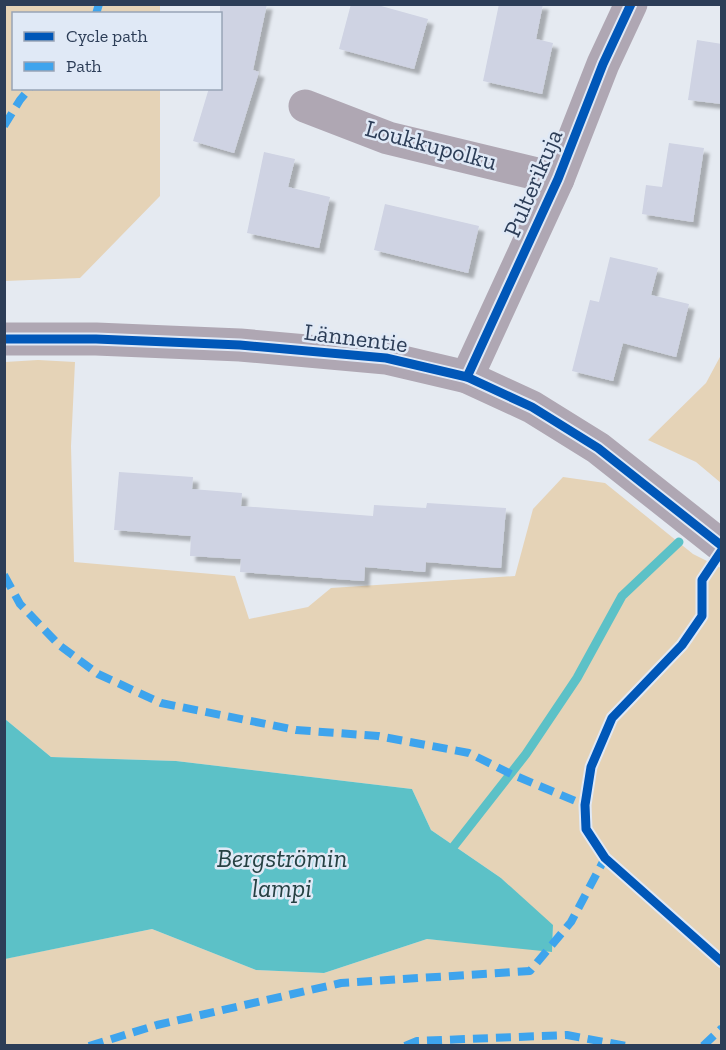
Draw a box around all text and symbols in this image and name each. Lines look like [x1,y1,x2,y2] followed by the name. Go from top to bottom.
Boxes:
[12,12,222,90] legend
[66,25,148,47] text: Cycle path
[66,55,102,77] text: Path
[362,113,501,176] street label: Loukkupolku
[497,124,568,241] street label: Pulterikuja
[303,317,410,358] street label: Lännentie
[217,842,347,904] water label: Bergströmin lampi

